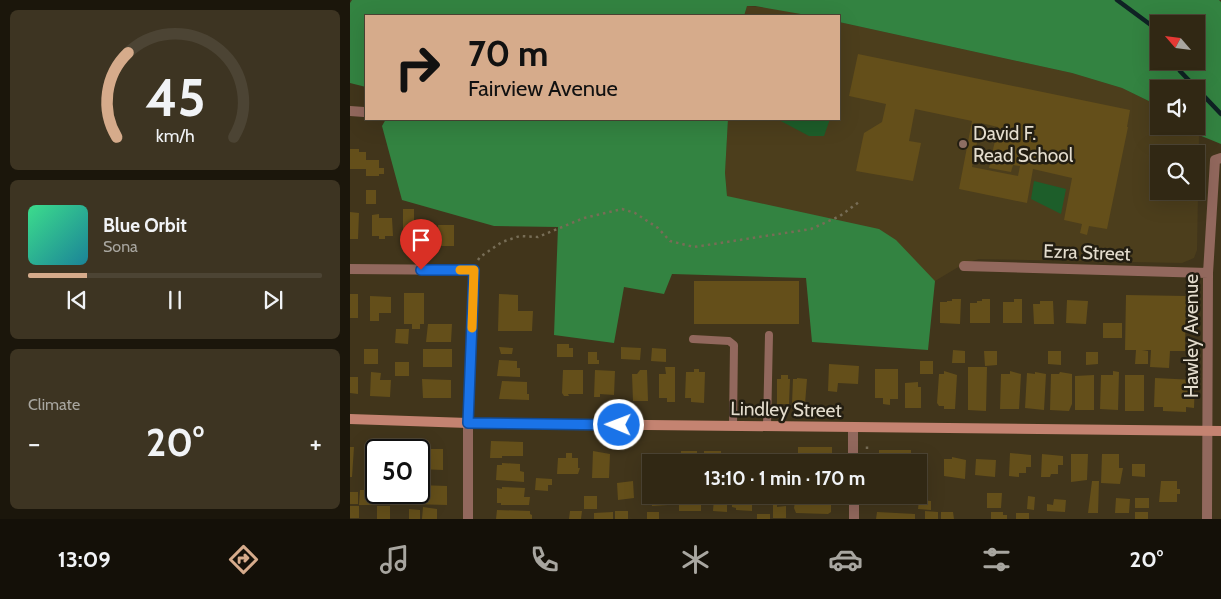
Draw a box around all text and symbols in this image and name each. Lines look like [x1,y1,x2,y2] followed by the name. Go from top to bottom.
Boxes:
[1150,15,1205,70] north arrow
[1150,15,1205,200] map controls
[468,32,549,75] text: 70 m
[385,35,450,100] icon: right
[145,66,205,129] text: 45
[468,75,618,102] text: Fairview Avenue
[1150,80,1205,135] button: sound
[973,122,1074,167] place label: David F. Read School
[155,125,195,146] text: km/h
[957,138,969,150] marker: David F. Read School
[1150,145,1205,200] button: search
[103,214,187,237] text: Blue Orbit
[400,219,442,270] pin
[407,226,435,254] icon: arrive
[103,237,138,256] text: Sona
[1043,239,1132,266] street label: Ezra Street
[1180,274,1203,398] street label: Hawley Avenue
[63,286,91,314] icon: previous
[161,286,189,314] icon: pause
[259,286,287,314] icon: next
[28,395,80,414] text: Climate
[730,397,842,422] street label: Lindley Street
[592,398,644,450] position arrow
[146,419,204,466] text: 20°
[28,426,40,460] text: −
[310,426,322,460] text: +
[365,439,430,504] speed limit sign: 50
[704,467,865,490] text: 13:10 · 1 min · 170 m
[226,542,261,577] icon: directions
[377,542,412,577] icon: music
[527,542,562,577] icon: phone
[678,542,713,577] icon: climate
[828,542,863,577] icon: car
[979,542,1014,577] icon: filters
[58,546,111,573] text: 13:09
[1130,546,1163,573] text: 20°

